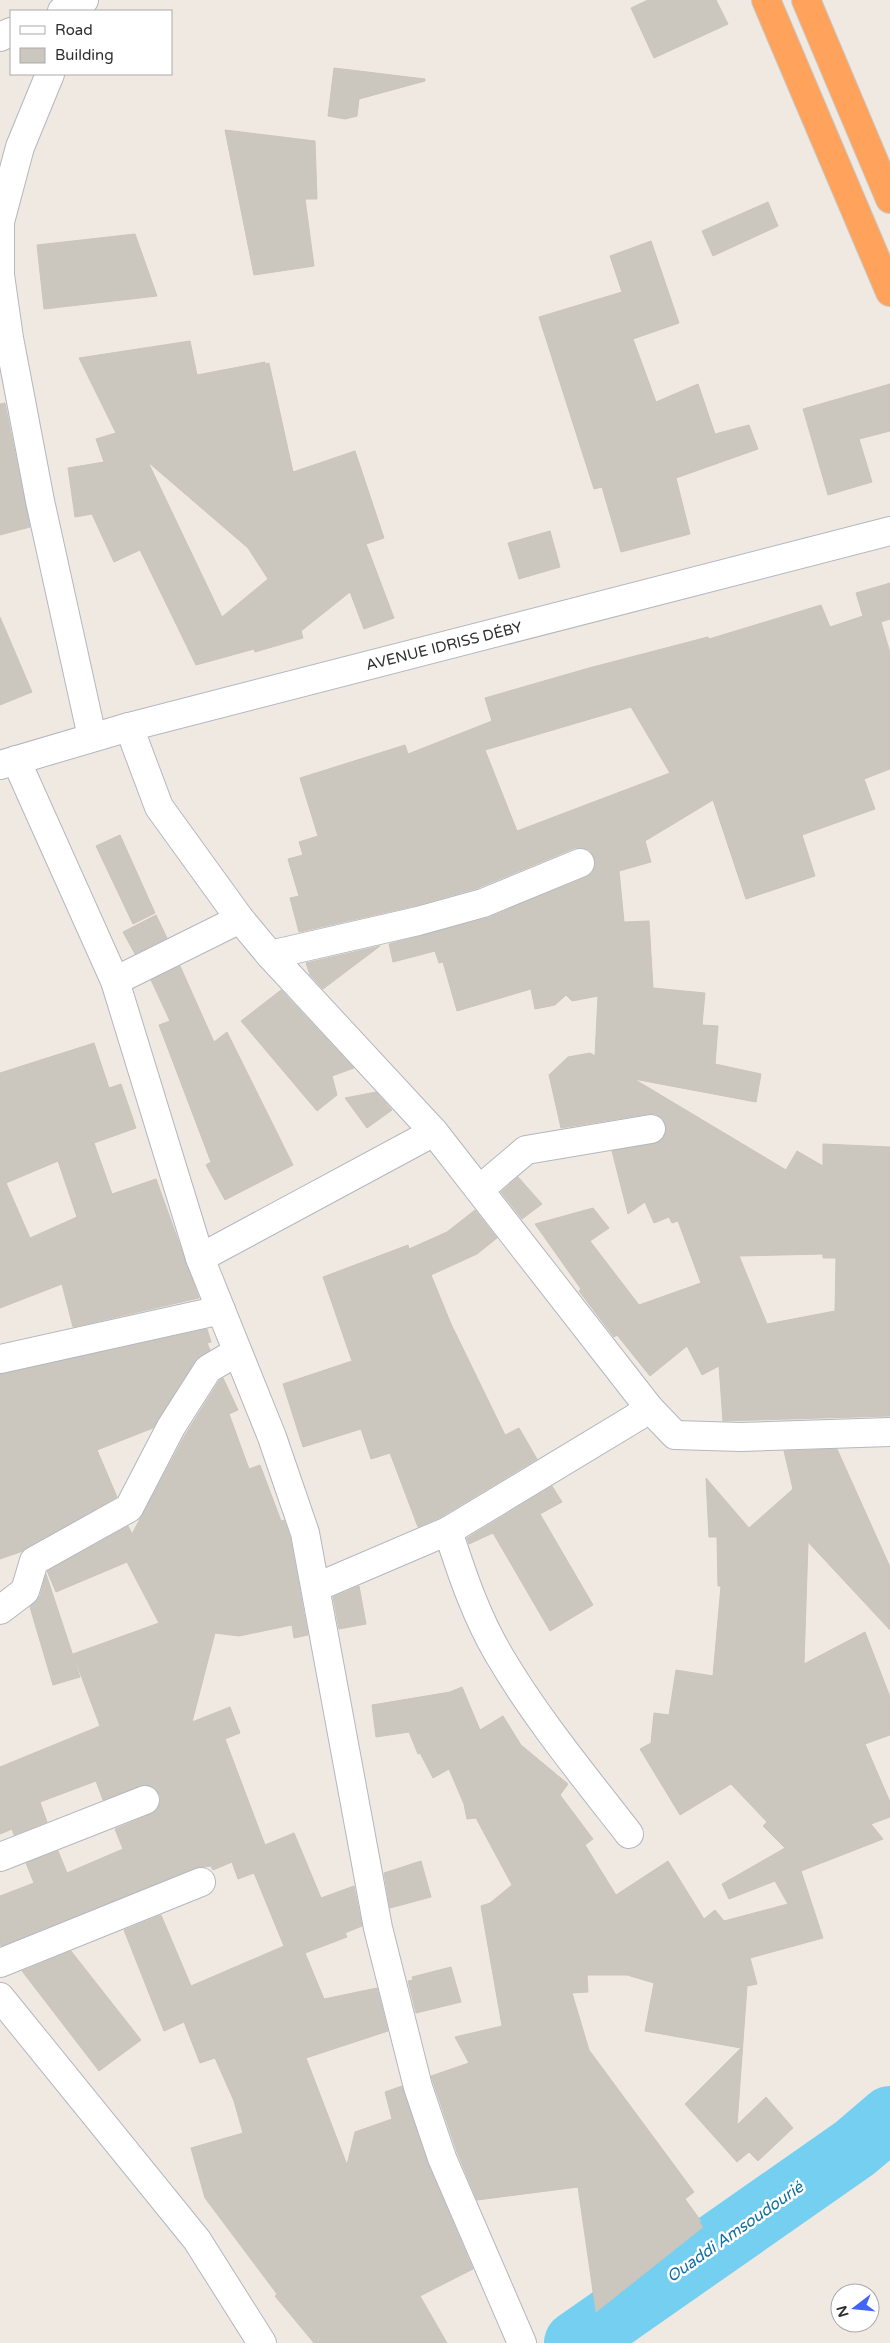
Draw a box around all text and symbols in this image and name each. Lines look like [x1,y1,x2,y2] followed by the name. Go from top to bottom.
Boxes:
[10,10,172,75] legend
[55,21,93,39] text: Road
[55,46,114,64] text: Building
[364,618,525,674] street label: AVENUE IDRISS DÉBY
[663,2177,808,2287] water label: Ouaddi Amsoudourié
[830,2283,880,2333] north arrow
[833,2304,853,2319] text: N

